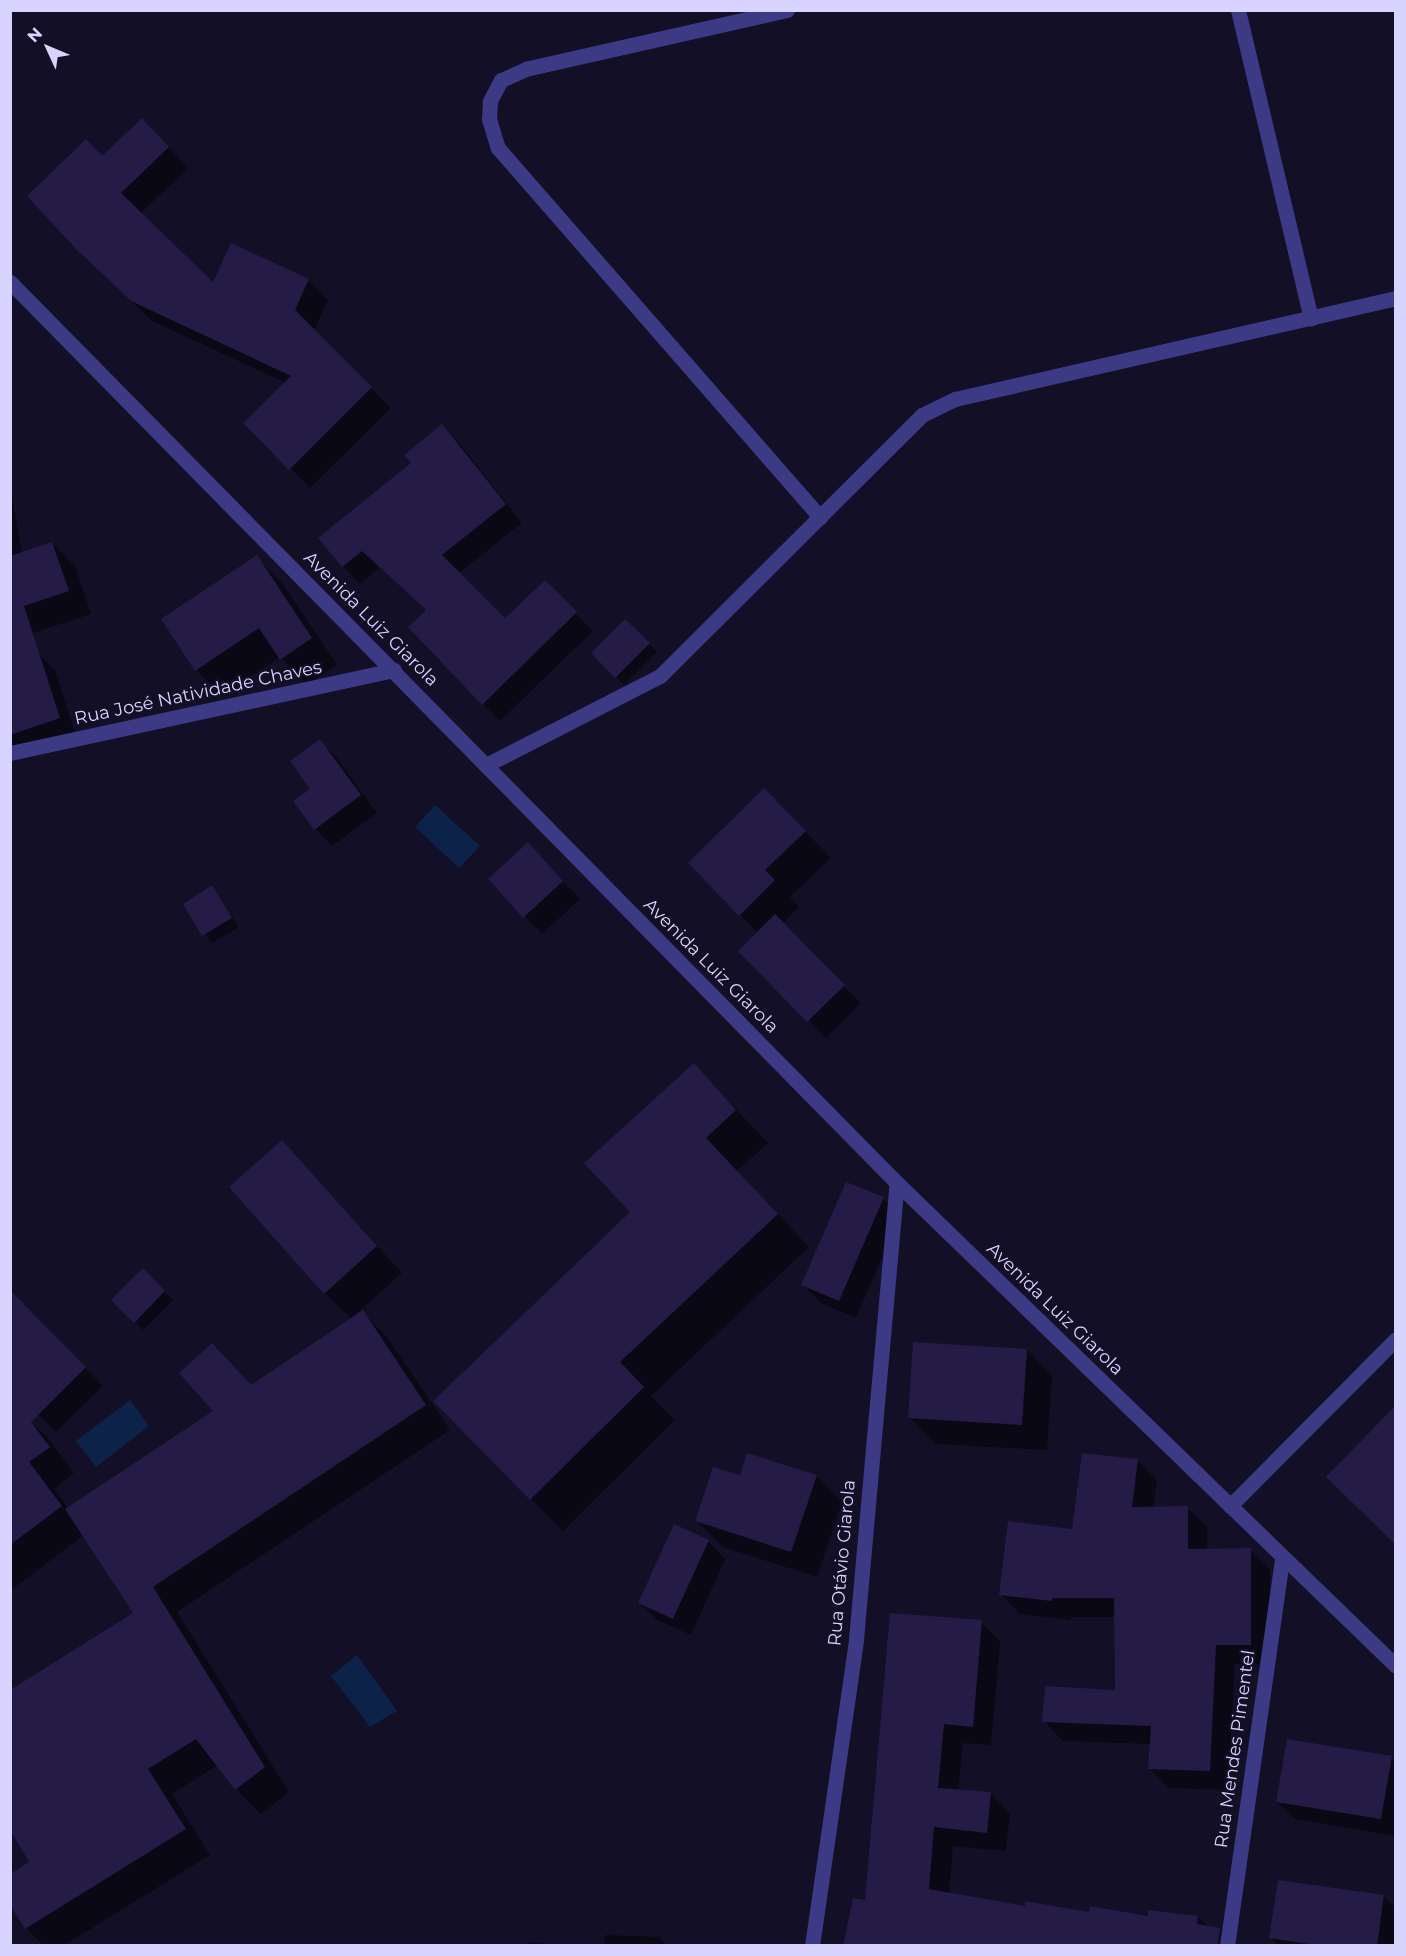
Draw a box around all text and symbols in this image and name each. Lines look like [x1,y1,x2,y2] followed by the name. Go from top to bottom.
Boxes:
[18,18,78,78] north arrow
[23,24,46,46] text: N
[299,547,443,691] street label: Avenida Luiz Giarola
[72,656,324,730] street label: Rua José Natividade Chaves
[639,894,783,1038] street label: Avenida Luiz Giarola
[982,1238,1128,1380] street label: Avenida Luiz Giarola
[824,1479,860,1647] street label: Rua Otávio Giarola
[1210,1649,1260,1849] street label: Rua Mendes Pimentel

